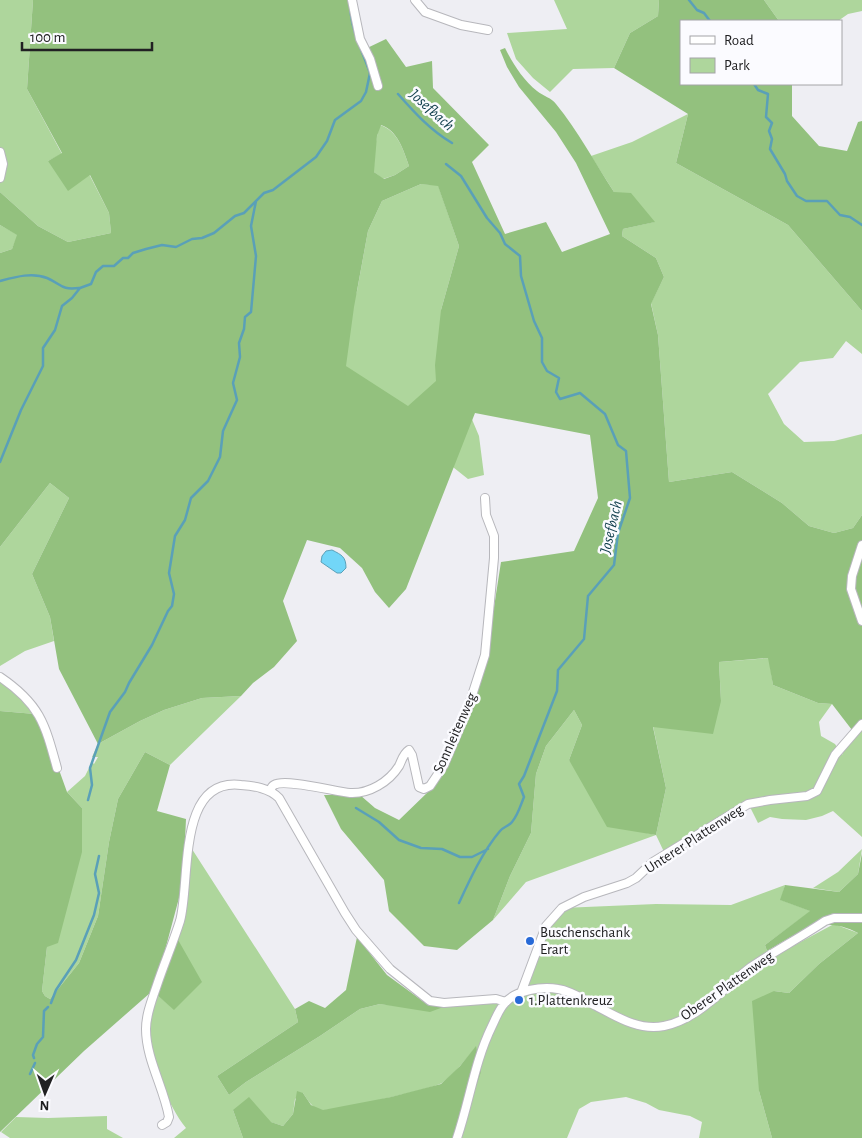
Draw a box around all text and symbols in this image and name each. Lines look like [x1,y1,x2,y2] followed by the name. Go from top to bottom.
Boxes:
[22,20,152,52] scale bar
[680,20,842,85] legend
[30,30,65,45] text: 100 m
[724,33,754,48] text: Road
[724,58,750,73] text: Park
[406,85,457,134] water label: Josefbach
[597,499,625,556] water label: Josefbach
[431,690,480,776] street label: Sonnleitenweg
[642,801,746,876] street label: Unterer Plattenweg
[540,925,630,957] place label: Buschenschank Erart
[524,935,536,947] marker: Buschenschank Erart
[678,948,777,1024] street label: Oberer Plattenweg
[529,993,612,1008] place label: 1.Plattenkreuz
[513,994,525,1006] marker: 1.Plattenkreuz
[20,1068,70,1118] north arrow
[39,1098,50,1112] text: N

